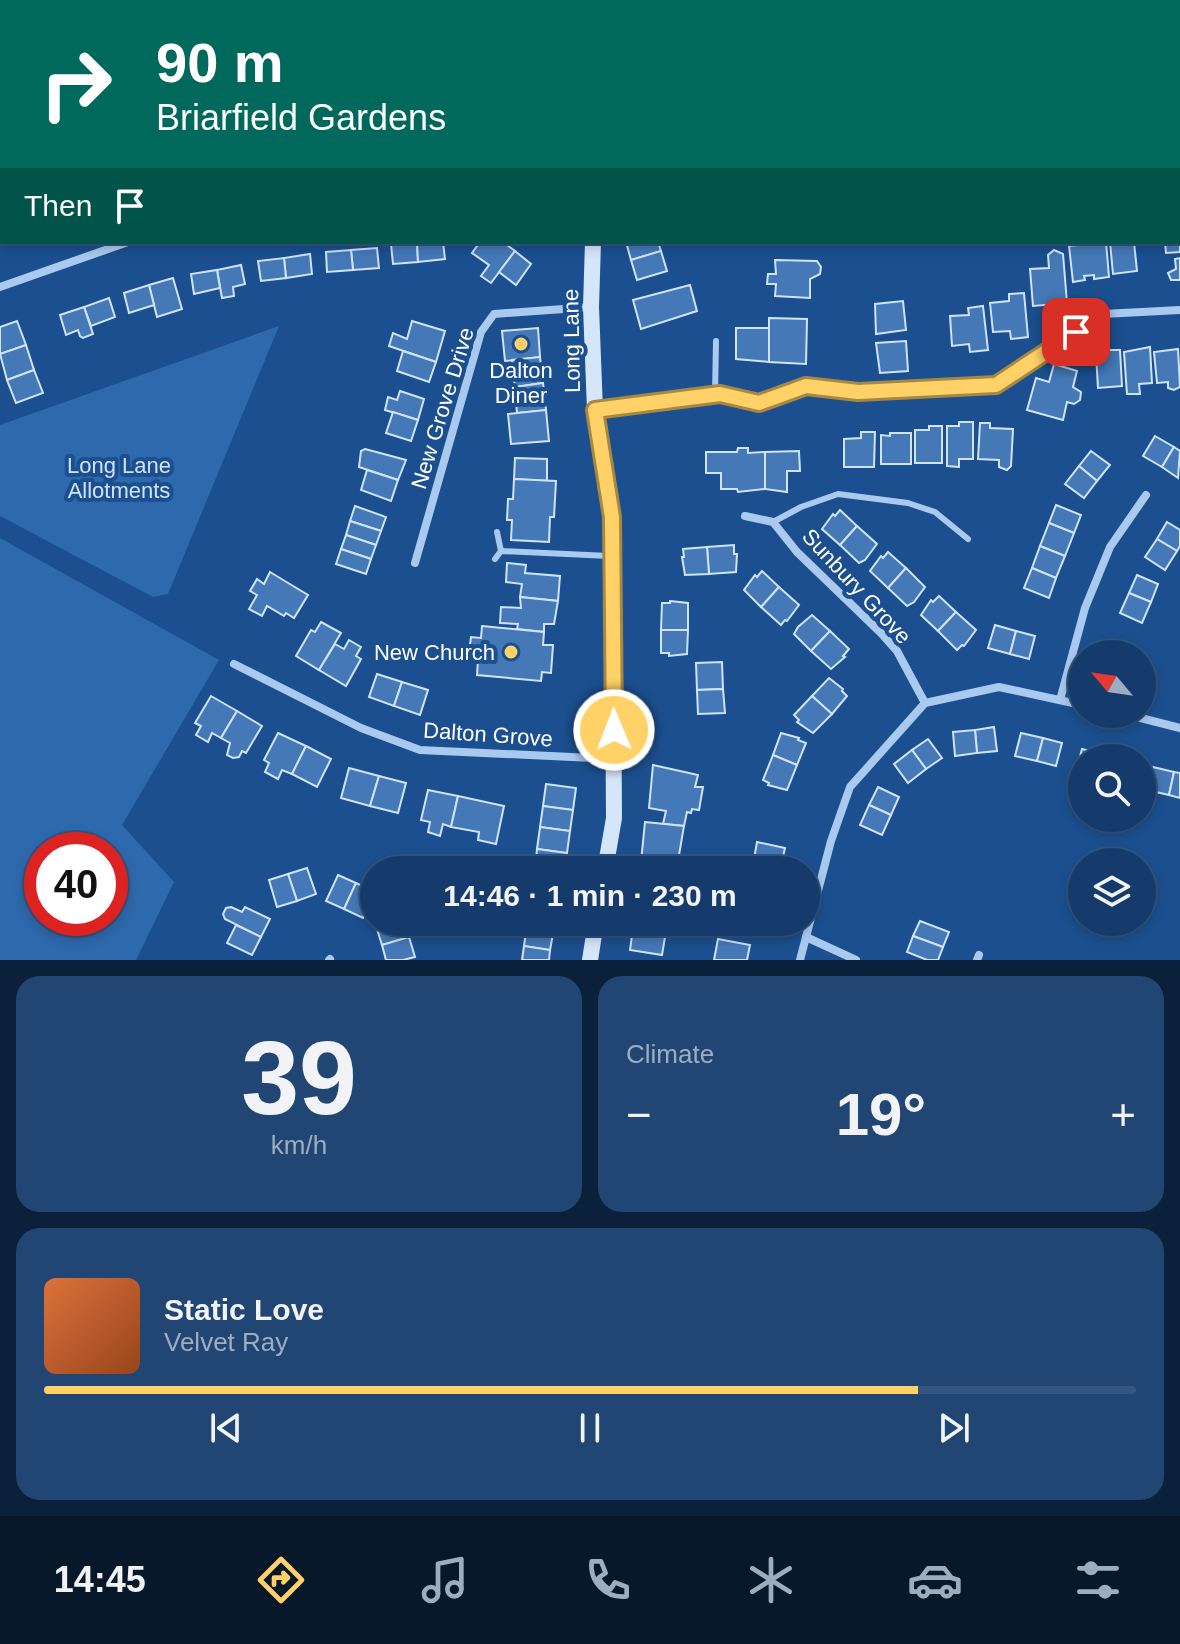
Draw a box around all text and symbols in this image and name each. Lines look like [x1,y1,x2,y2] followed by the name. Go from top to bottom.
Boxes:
[156,31,284,94] text: 90 m
[24,32,128,136] icon: right
[156,97,446,138] text: Briarfield Gardens
[108,184,152,228] icon: arrive
[24,189,92,222] text: Then
[558,289,585,393] street label: Long Lane
[1042,298,1110,366] pin
[1054,310,1098,354] icon: arrive
[406,324,479,492] street label: New Grove Drive
[512,335,530,353] marker: Dalton Diner
[489,358,553,408] place label: Dalton Diner
[67,453,171,503] park label: Long Lane Allotments
[797,524,916,649] street label: Sunbury Grove
[374,640,495,665] place label: New Church
[1068,640,1156,728] north arrow
[1068,640,1156,936] map controls
[502,643,520,661] marker: New Church
[572,688,656,772] position arrow
[422,718,553,751] street label: Dalton Grove
[1068,744,1156,832] button: search
[24,832,128,936] speed limit sign: 40
[1068,848,1156,936] button: layers
[443,879,737,912] text: 14:46 · 1 min · 230 m
[241,1020,357,1136] text: 39
[626,1039,714,1069] text: Climate
[836,1081,926,1148] text: 19°
[626,1090,652,1139] text: −
[1110,1090,1136,1139] text: +
[271,1130,327,1160] text: km/h
[164,1293,324,1326] text: Static Love
[164,1327,288,1357] text: Velvet Ray
[204,1406,248,1450] icon: previous
[568,1406,612,1450] icon: pause
[932,1406,976,1450] icon: next
[253,1552,309,1608] icon: directions
[417,1552,473,1608] icon: music
[580,1552,636,1608] icon: phone
[743,1552,799,1608] icon: climate
[907,1552,963,1608] icon: car
[1070,1552,1126,1608] icon: filters
[54,1559,146,1600] text: 14:45

